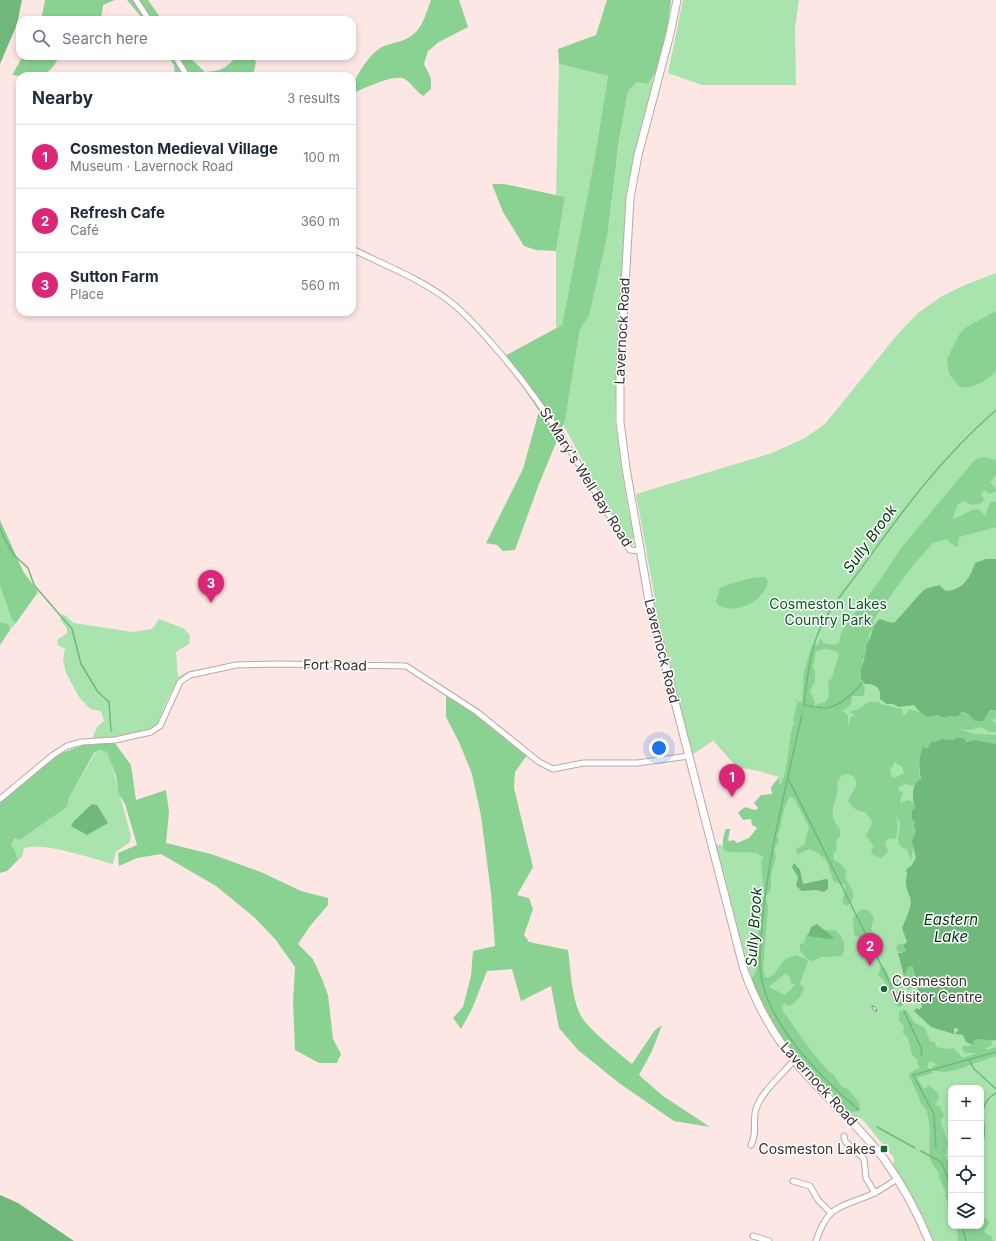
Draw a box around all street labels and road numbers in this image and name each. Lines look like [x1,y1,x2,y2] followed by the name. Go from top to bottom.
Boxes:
[610,277,633,385] street label: Lavernock Road
[536,404,636,550] street label: St Mary's Well Bay Road
[641,597,684,705] street label: Lavernock Road
[303,655,367,674] street label: Fort Road
[777,1038,861,1129] street label: Lavernock Road

